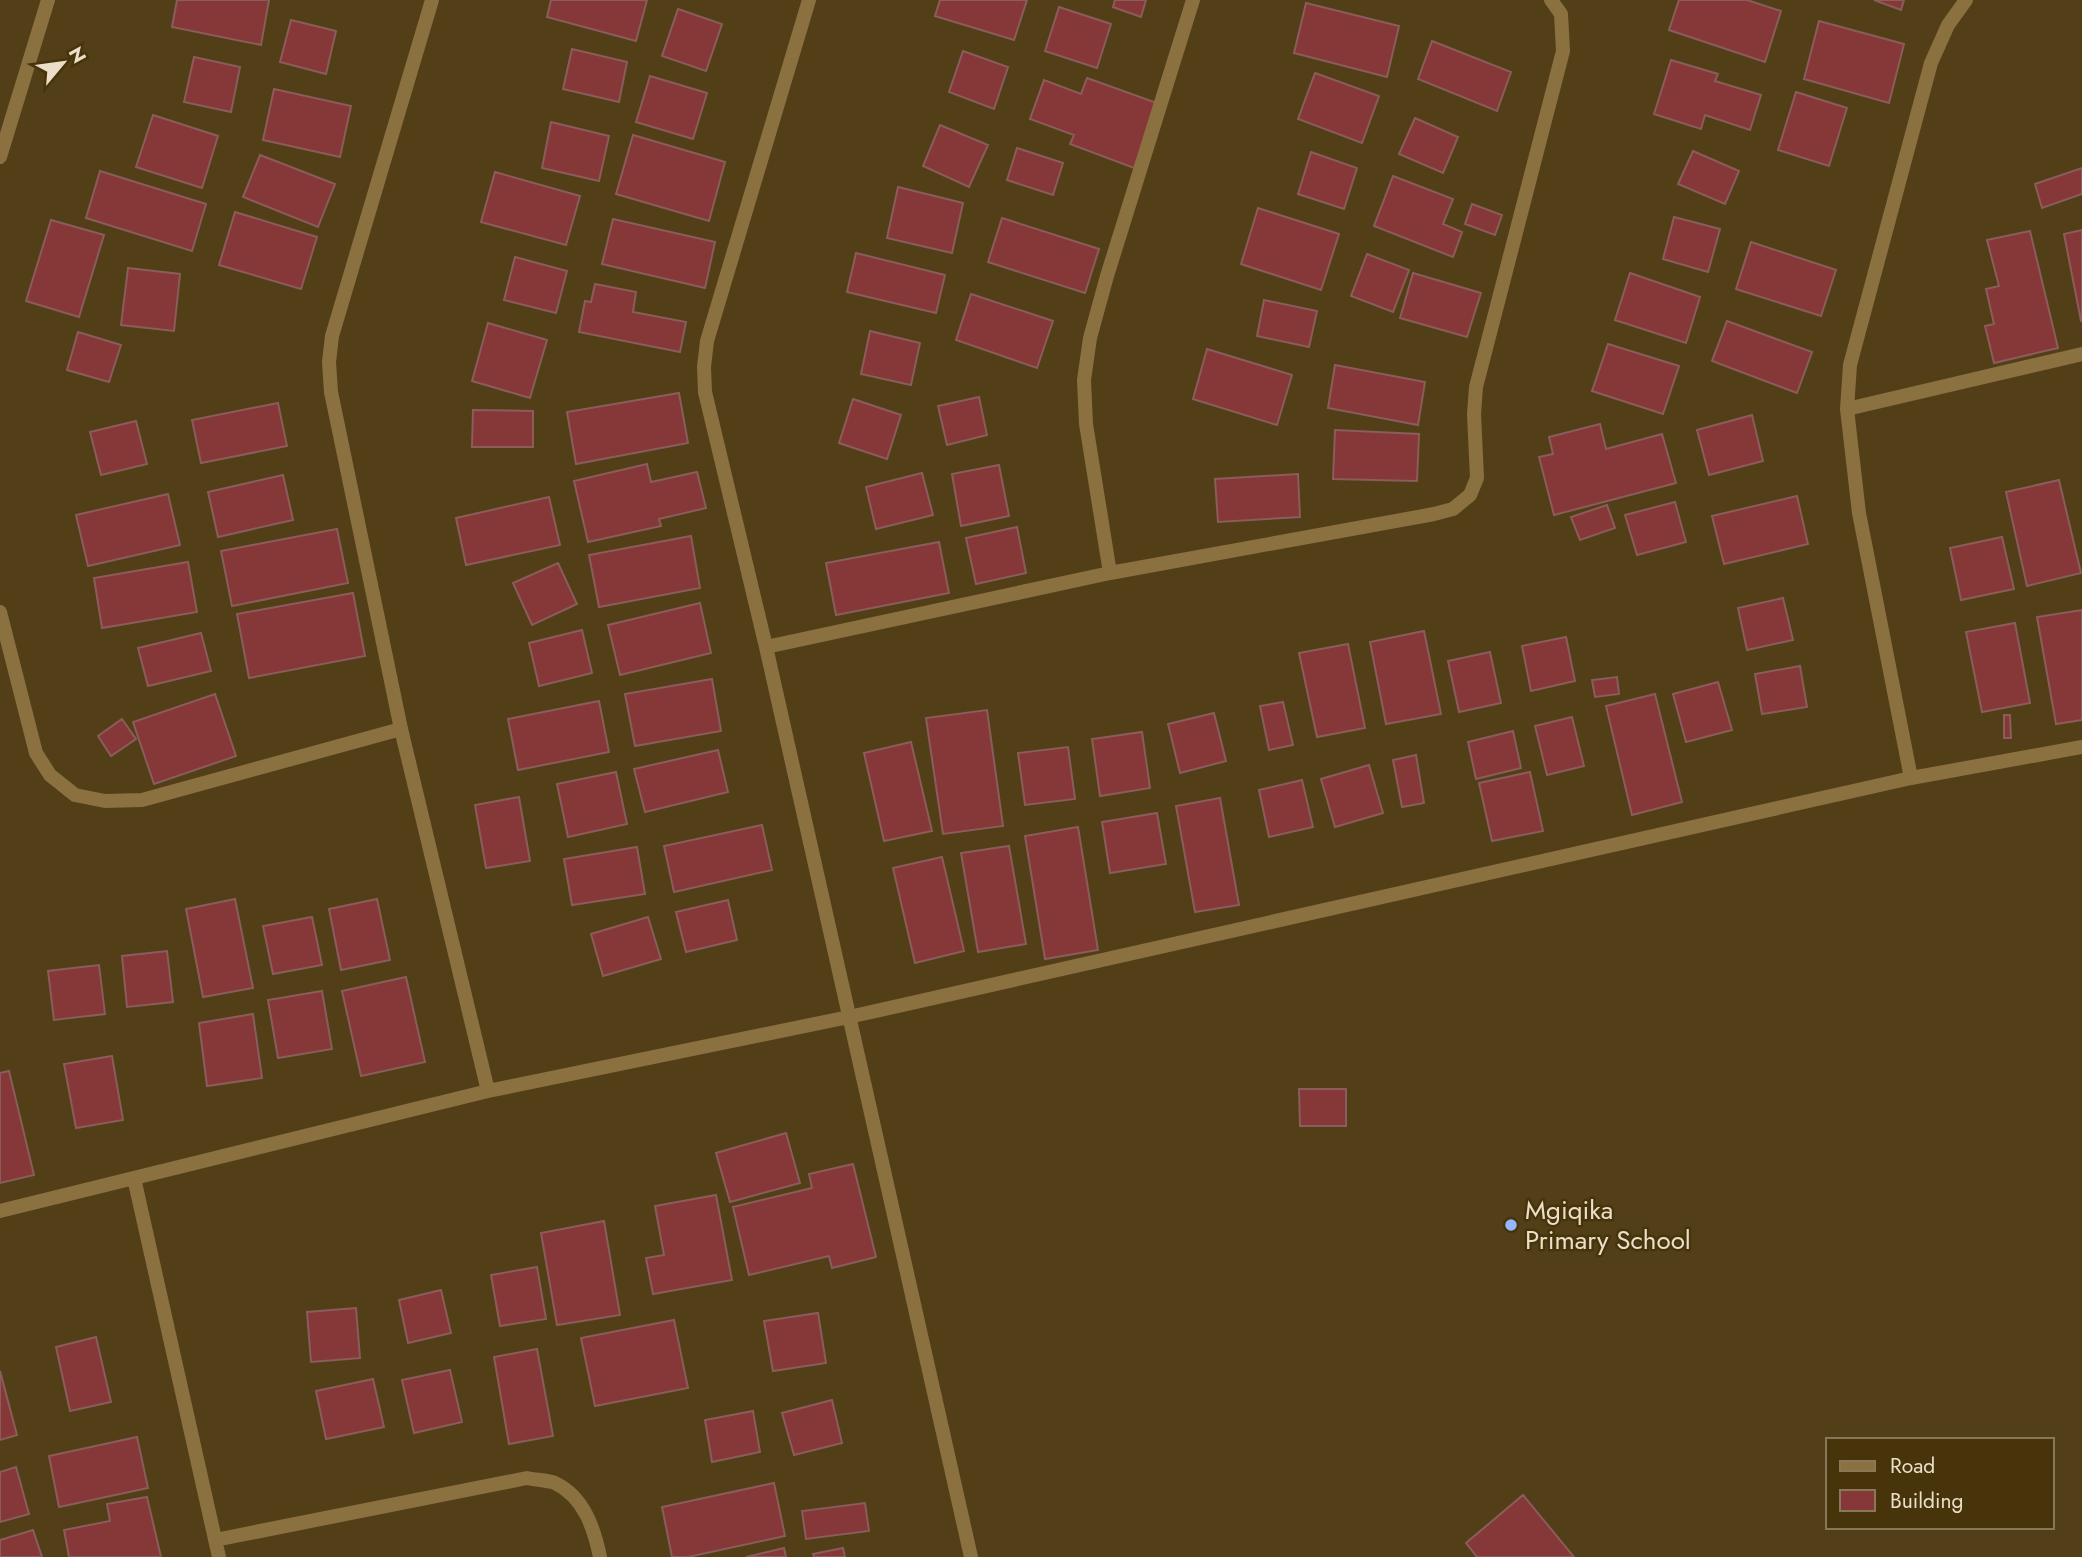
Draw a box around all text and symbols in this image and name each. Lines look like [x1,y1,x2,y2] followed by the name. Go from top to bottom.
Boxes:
[28,28,98,98] north arrow
[62,42,93,68] text: N
[1525,1191,1691,1259] place label: Mgiqika Primary School
[1503,1217,1519,1233] marker: Mgiqika Primary School
[1826,1438,2054,1529] legend
[1890,1451,1935,1481] text: Road
[1890,1486,1963,1516] text: Building

